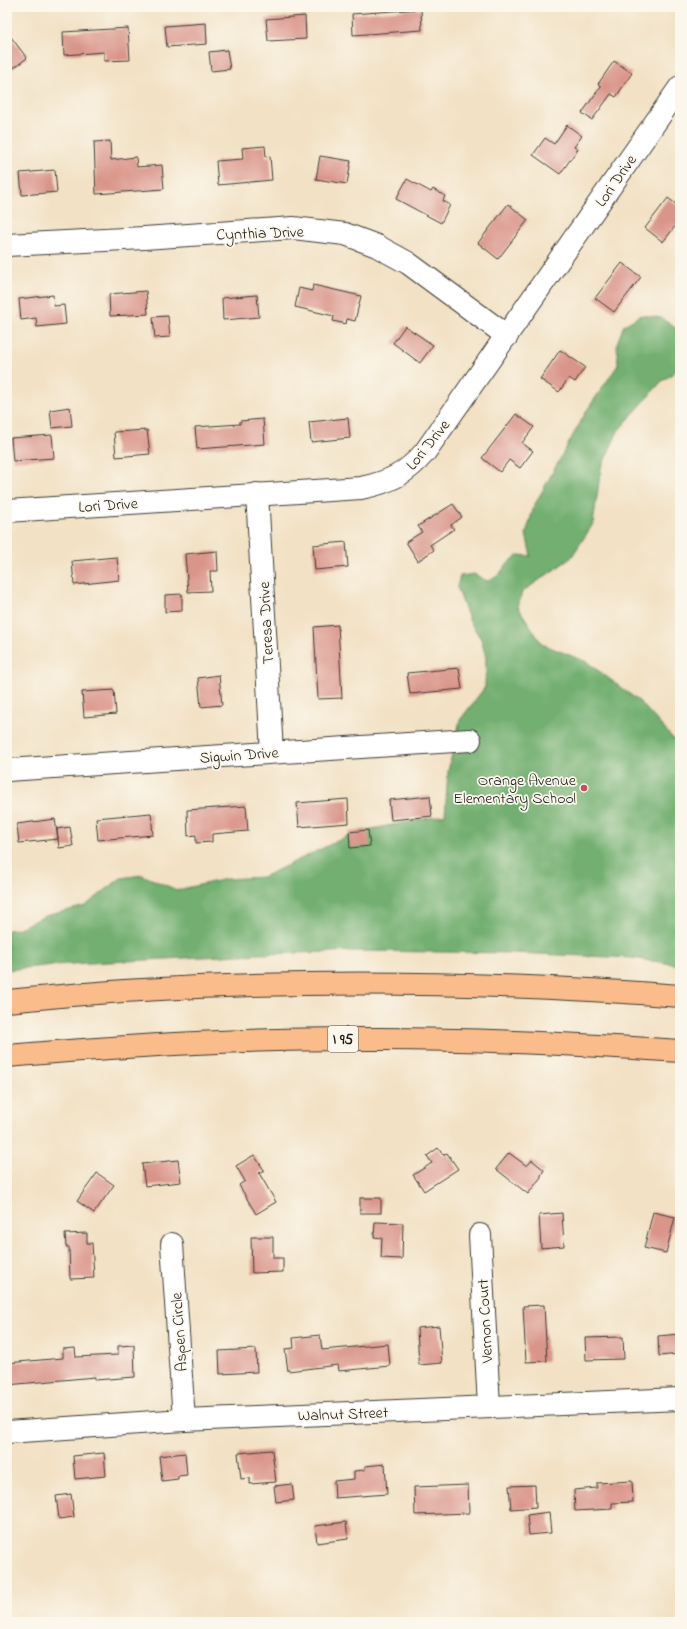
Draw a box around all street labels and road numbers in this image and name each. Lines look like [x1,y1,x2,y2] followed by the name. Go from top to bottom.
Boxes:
[590,149,644,212] street label: Lori Drive
[216,220,305,248] street label: Cynthia Drive
[401,414,457,476] street label: Lori Drive
[78,492,139,520] street label: Lori Drive
[253,580,281,665] street label: Teresa Drive
[199,741,280,771] street label: Sigwin Drive
[328,1026,358,1052] road number: I 95
[472,1278,500,1365] street label: Vernon Court
[165,1291,195,1372] street label: Aspen Circle
[297,1401,389,1429] street label: Walnut Street

